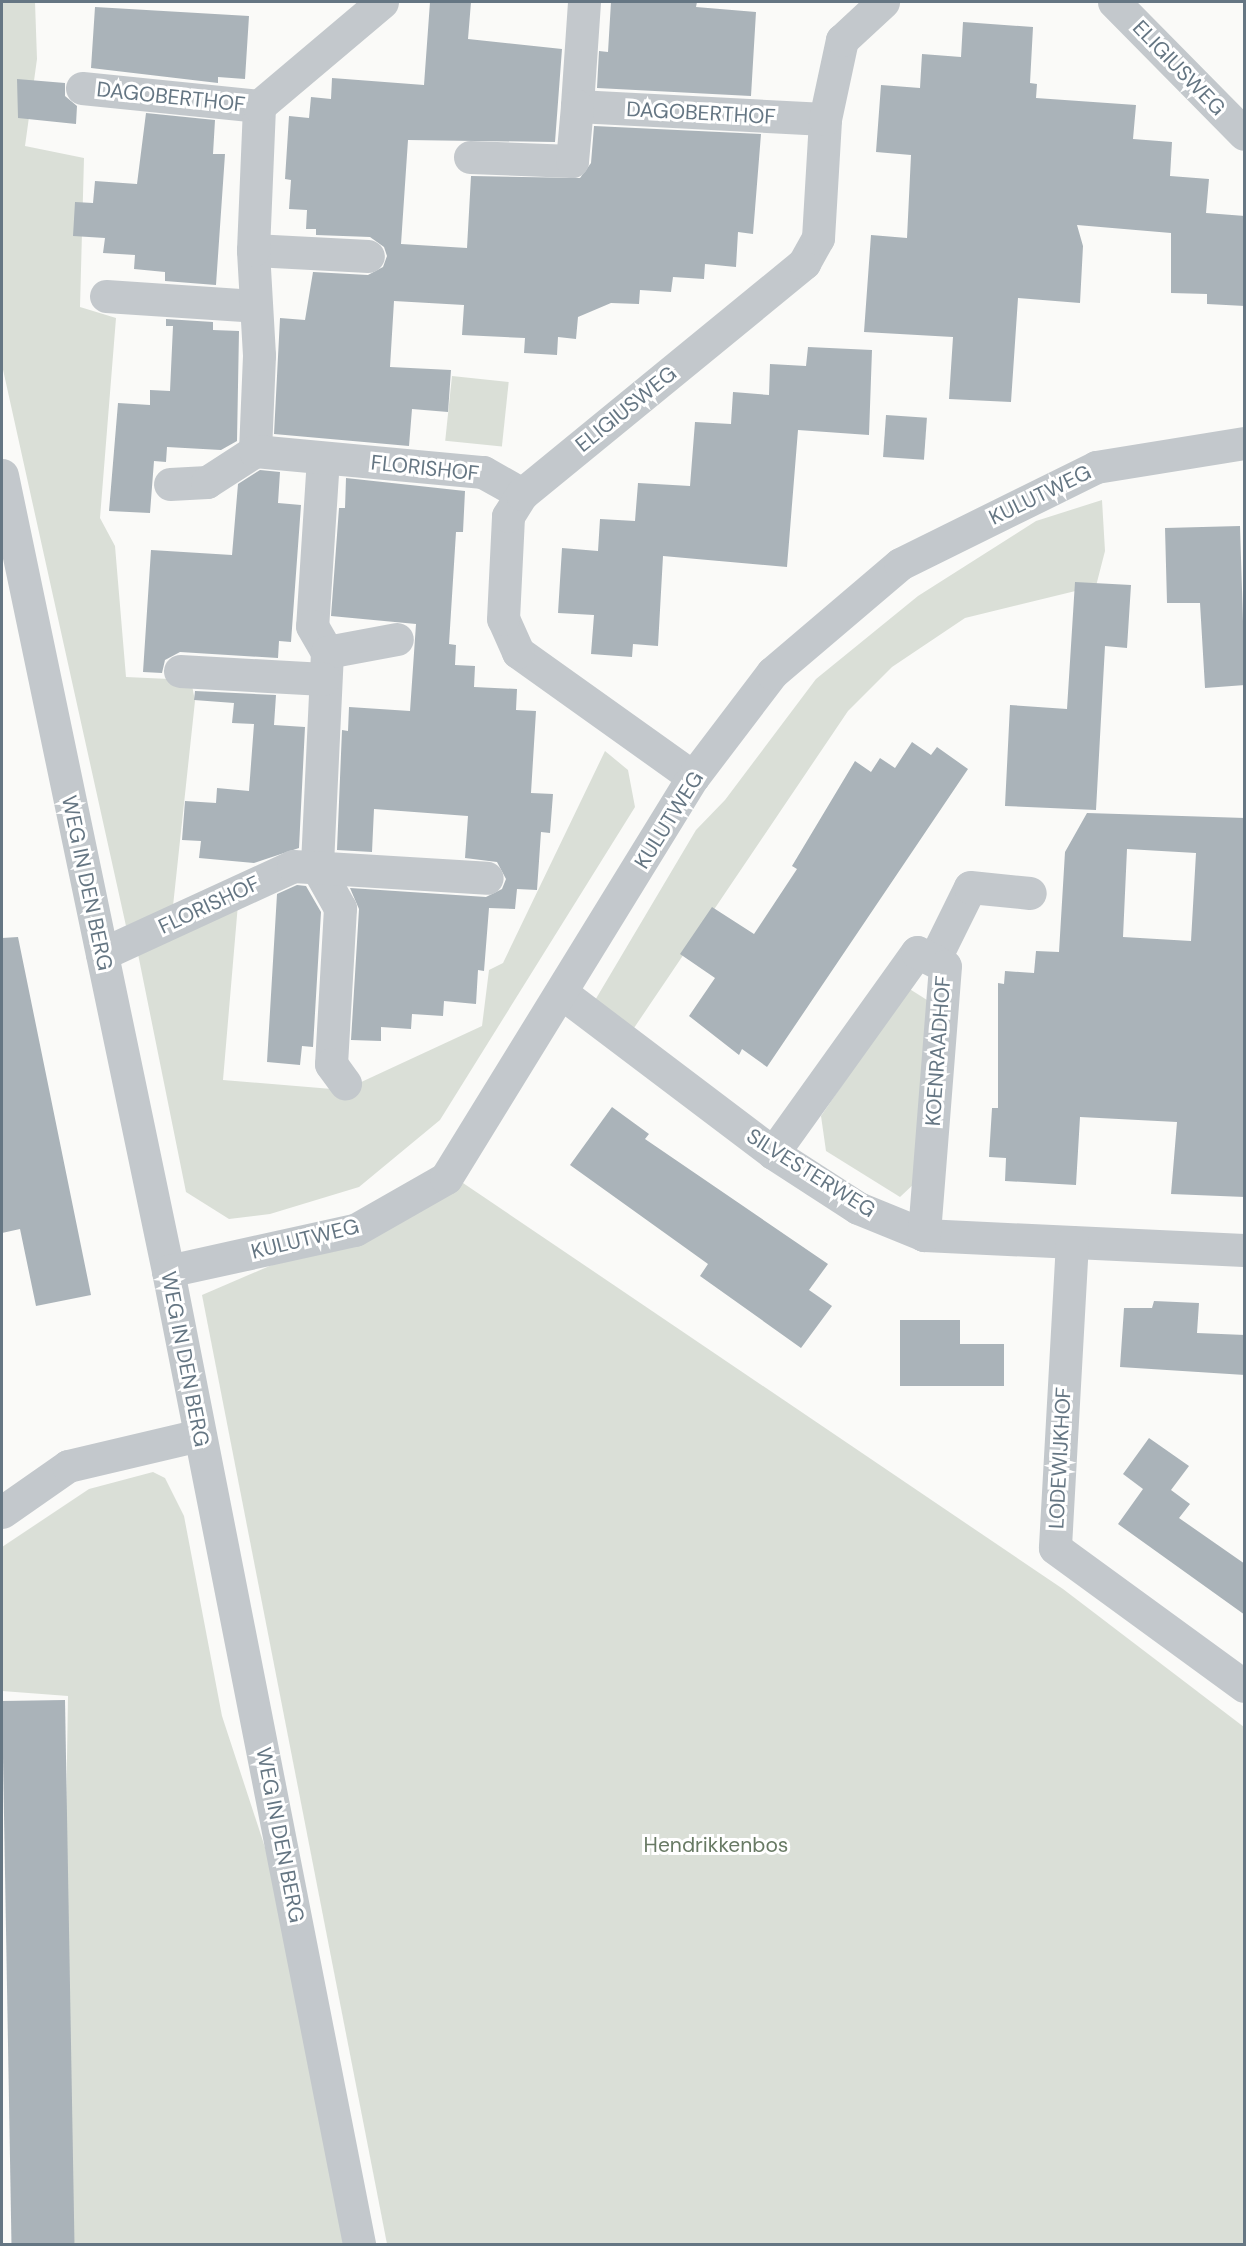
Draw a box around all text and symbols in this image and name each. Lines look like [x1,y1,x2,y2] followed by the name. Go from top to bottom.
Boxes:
[1127,15,1231,121] street label: ELIGIUSWEG
[95,77,247,117] street label: DAGOBERTHOF
[626,97,776,129] street label: DAGOBERTHOF
[571,361,681,457] street label: ELIGIUSWEG
[370,450,480,486] street label: FLORISHOF
[985,460,1095,530] street label: KULUTWEG
[629,767,709,873] street label: KULUTWEG
[56,793,118,973] street label: WEG IN DEN BERG
[154,871,264,939] street label: FLORISHOF
[920,975,956,1127] street label: KOENRAADHOF
[742,1123,880,1223] street label: SILVESTERWEG
[249,1213,361,1265] street label: KULUTWEG
[156,1269,214,1449] street label: WEG IN DEN BERG
[1044,1386,1076,1530] street label: LODEWIJKHOF
[251,1745,309,1925] street label: WEG IN DEN BERG
[644,1832,788,1858] park label: Hendrikkenbos

